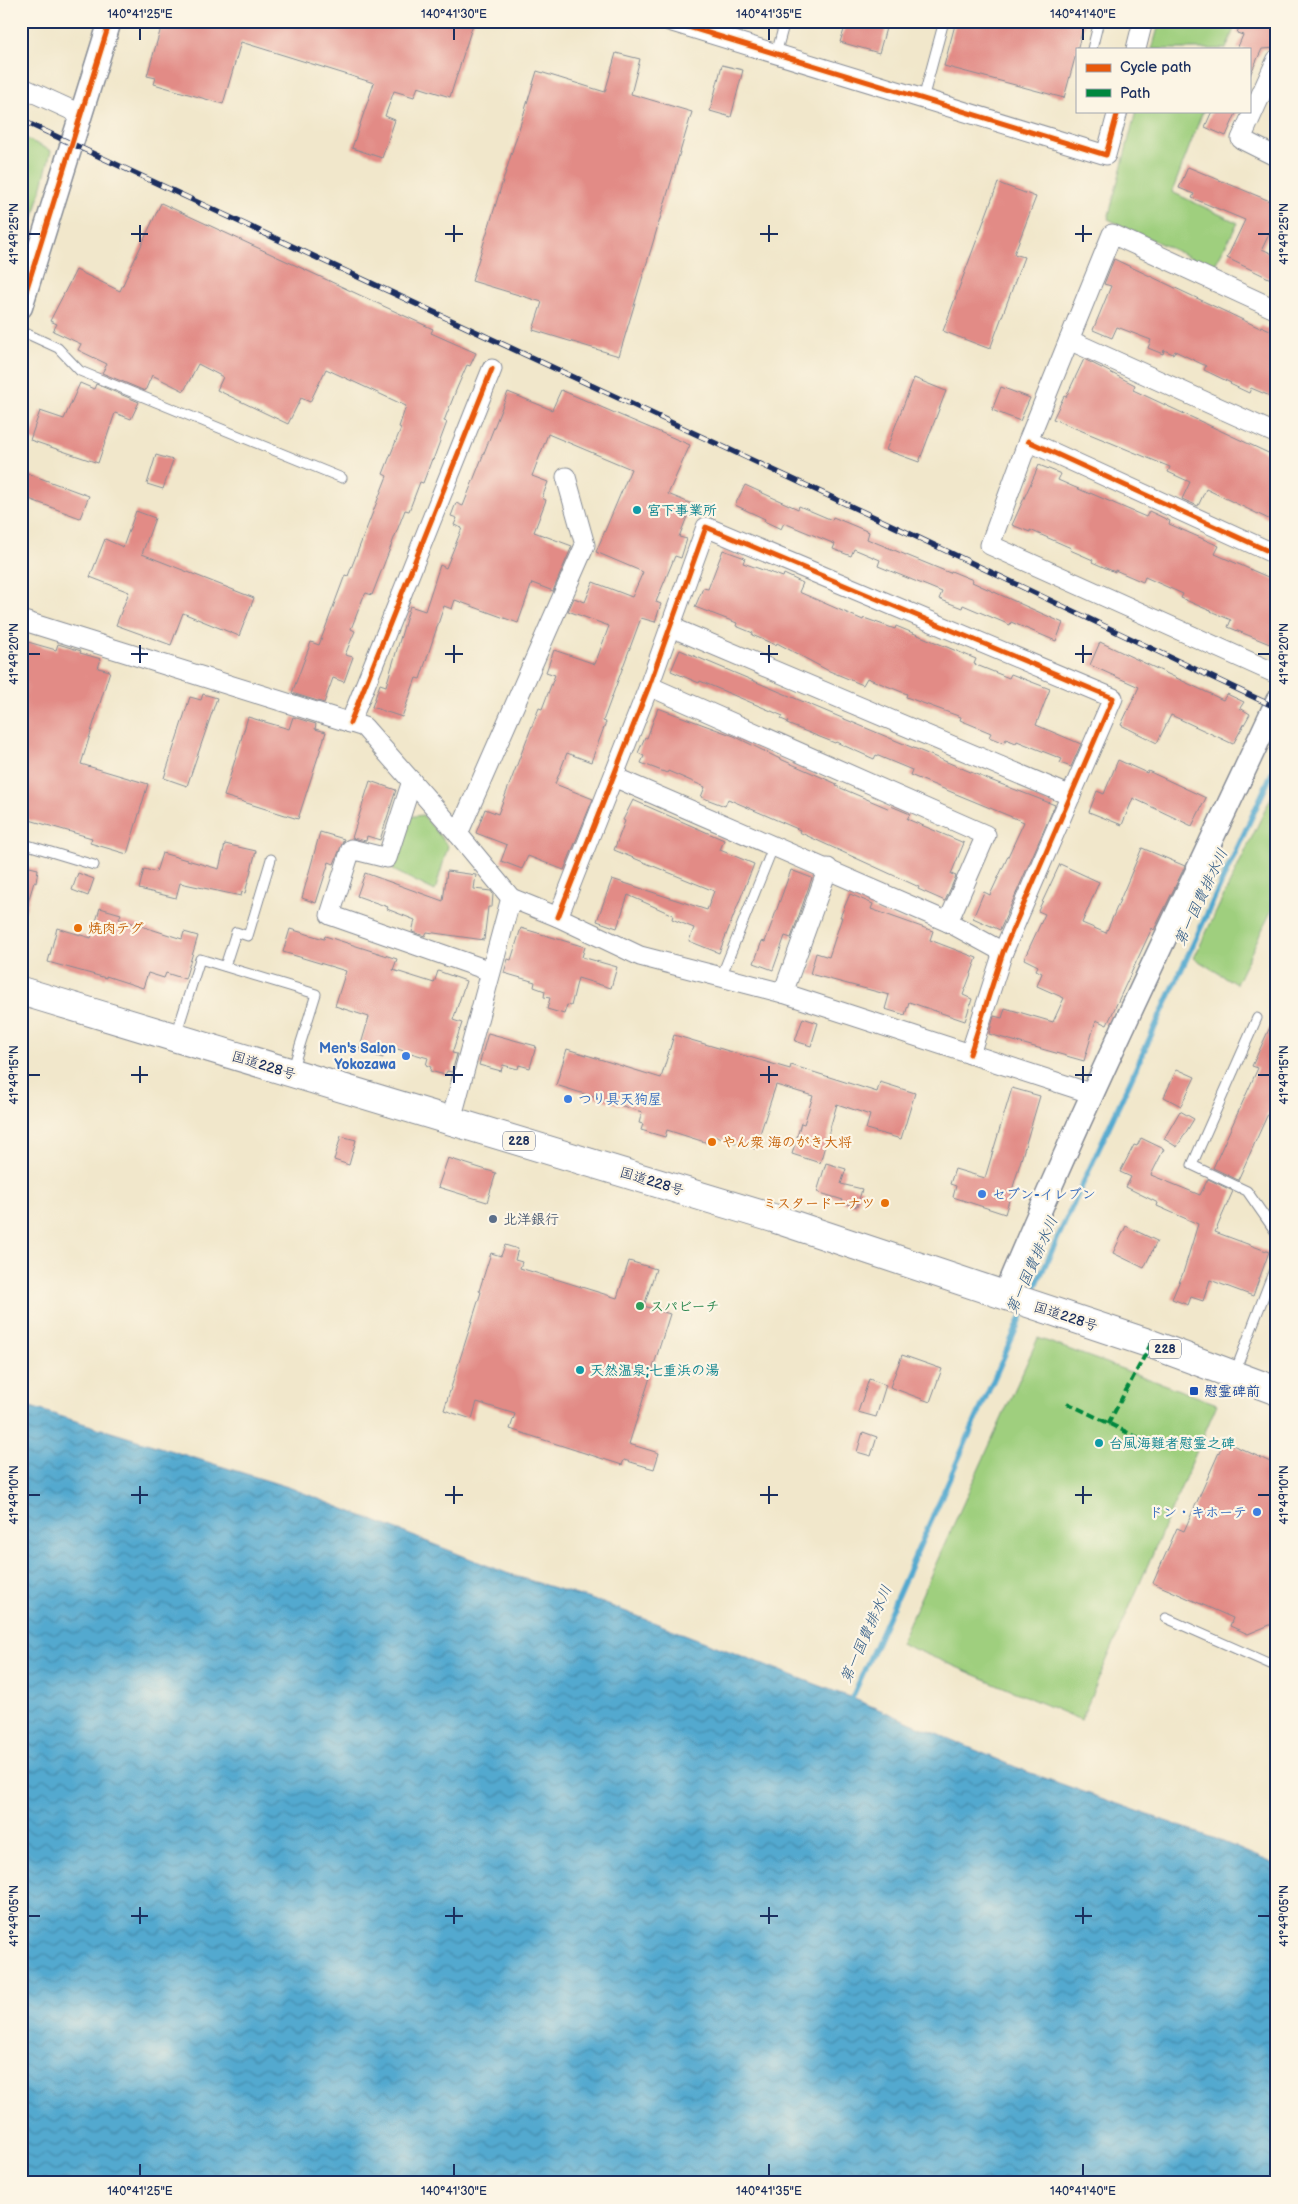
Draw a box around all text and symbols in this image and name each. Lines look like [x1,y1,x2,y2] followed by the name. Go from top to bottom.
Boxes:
[107,7,173,22] text: 140°41'25"E
[421,7,487,22] text: 140°41'30"E
[736,7,802,22] text: 140°41'35"E
[1050,7,1116,22] text: 140°41'40"E
[1076,48,1250,112] legend
[1120,58,1191,77] text: Cycle path
[1120,84,1150,103] text: Path
[7,203,22,265] text: 41°49'25"N
[1277,203,1292,265] text: 41°49'25"N
[647,502,717,519] place label: 宮下事業所
[631,504,643,516] marker: 宮下事業所
[7,623,22,685] text: 41°49'20"N
[1277,623,1292,685] text: 41°49'20"N
[1171,846,1232,949] water label: 第一国費排水川
[88,920,144,937] place label: 焼肉テグ
[72,922,84,934] marker: 焼肉テグ
[319,1040,396,1073] place label: Men's Salon Yokozawa
[7,1045,22,1105] text: 41°49'15"N
[1277,1045,1292,1105] text: 41°49'15"N
[229,1048,298,1083] street label: 国道228号
[400,1050,412,1062] marker: Men's Salon Yokozawa
[578,1091,662,1108] place label: つり具天狗屋
[562,1093,574,1105] marker: つり具天狗屋
[503,1132,535,1150] road number: 228
[722,1134,852,1151] place label: やん衆 海のがき大将
[706,1136,718,1148] marker: やん衆 海のがき大将
[617,1164,686,1199] street label: 国道228号
[992,1186,1096,1203] place label: セブン-イレブン
[976,1188,988,1200] marker: セブン-イレブン
[763,1195,875,1212] place label: ミスタードーナツ
[879,1197,891,1209] marker: ミスタードーナツ
[503,1211,559,1228] place label: 北洋銀行
[487,1213,499,1225] marker: 北洋銀行
[1002,1213,1062,1317] water label: 第一国費排水川
[650,1298,719,1315] place label: スパビーチ
[1032,1298,1100,1335] street label: 国道228号
[634,1300,646,1312] marker: スパビーチ
[1149,1340,1181,1358] road number: 228
[590,1362,719,1379] place label: 天然温泉;七重浜の湯
[574,1364,586,1376] marker: 天然温泉;七重浜の湯
[1204,1383,1260,1400] place label: 慰霊碑前
[1188,1385,1200,1397] marker: 慰霊碑前
[1109,1435,1235,1452] place label: 台風海難者慰霊之碑
[1093,1437,1105,1449] marker: 台風海難者慰霊之碑
[7,1465,22,1525] text: 41°49'10"N
[1277,1465,1292,1525] text: 41°49'10"N
[1149,1504,1247,1521] place label: ドン・キホーテ
[1251,1506,1263,1518] marker: ドン・キホーテ
[836,1582,896,1686] water label: 第一国費排水川
[7,1885,22,1947] text: 41°49'05"N
[1277,1885,1292,1947] text: 41°49'05"N
[107,2184,173,2199] text: 140°41'25"E
[421,2184,487,2199] text: 140°41'30"E
[736,2184,802,2199] text: 140°41'35"E
[1050,2184,1116,2199] text: 140°41'40"E

